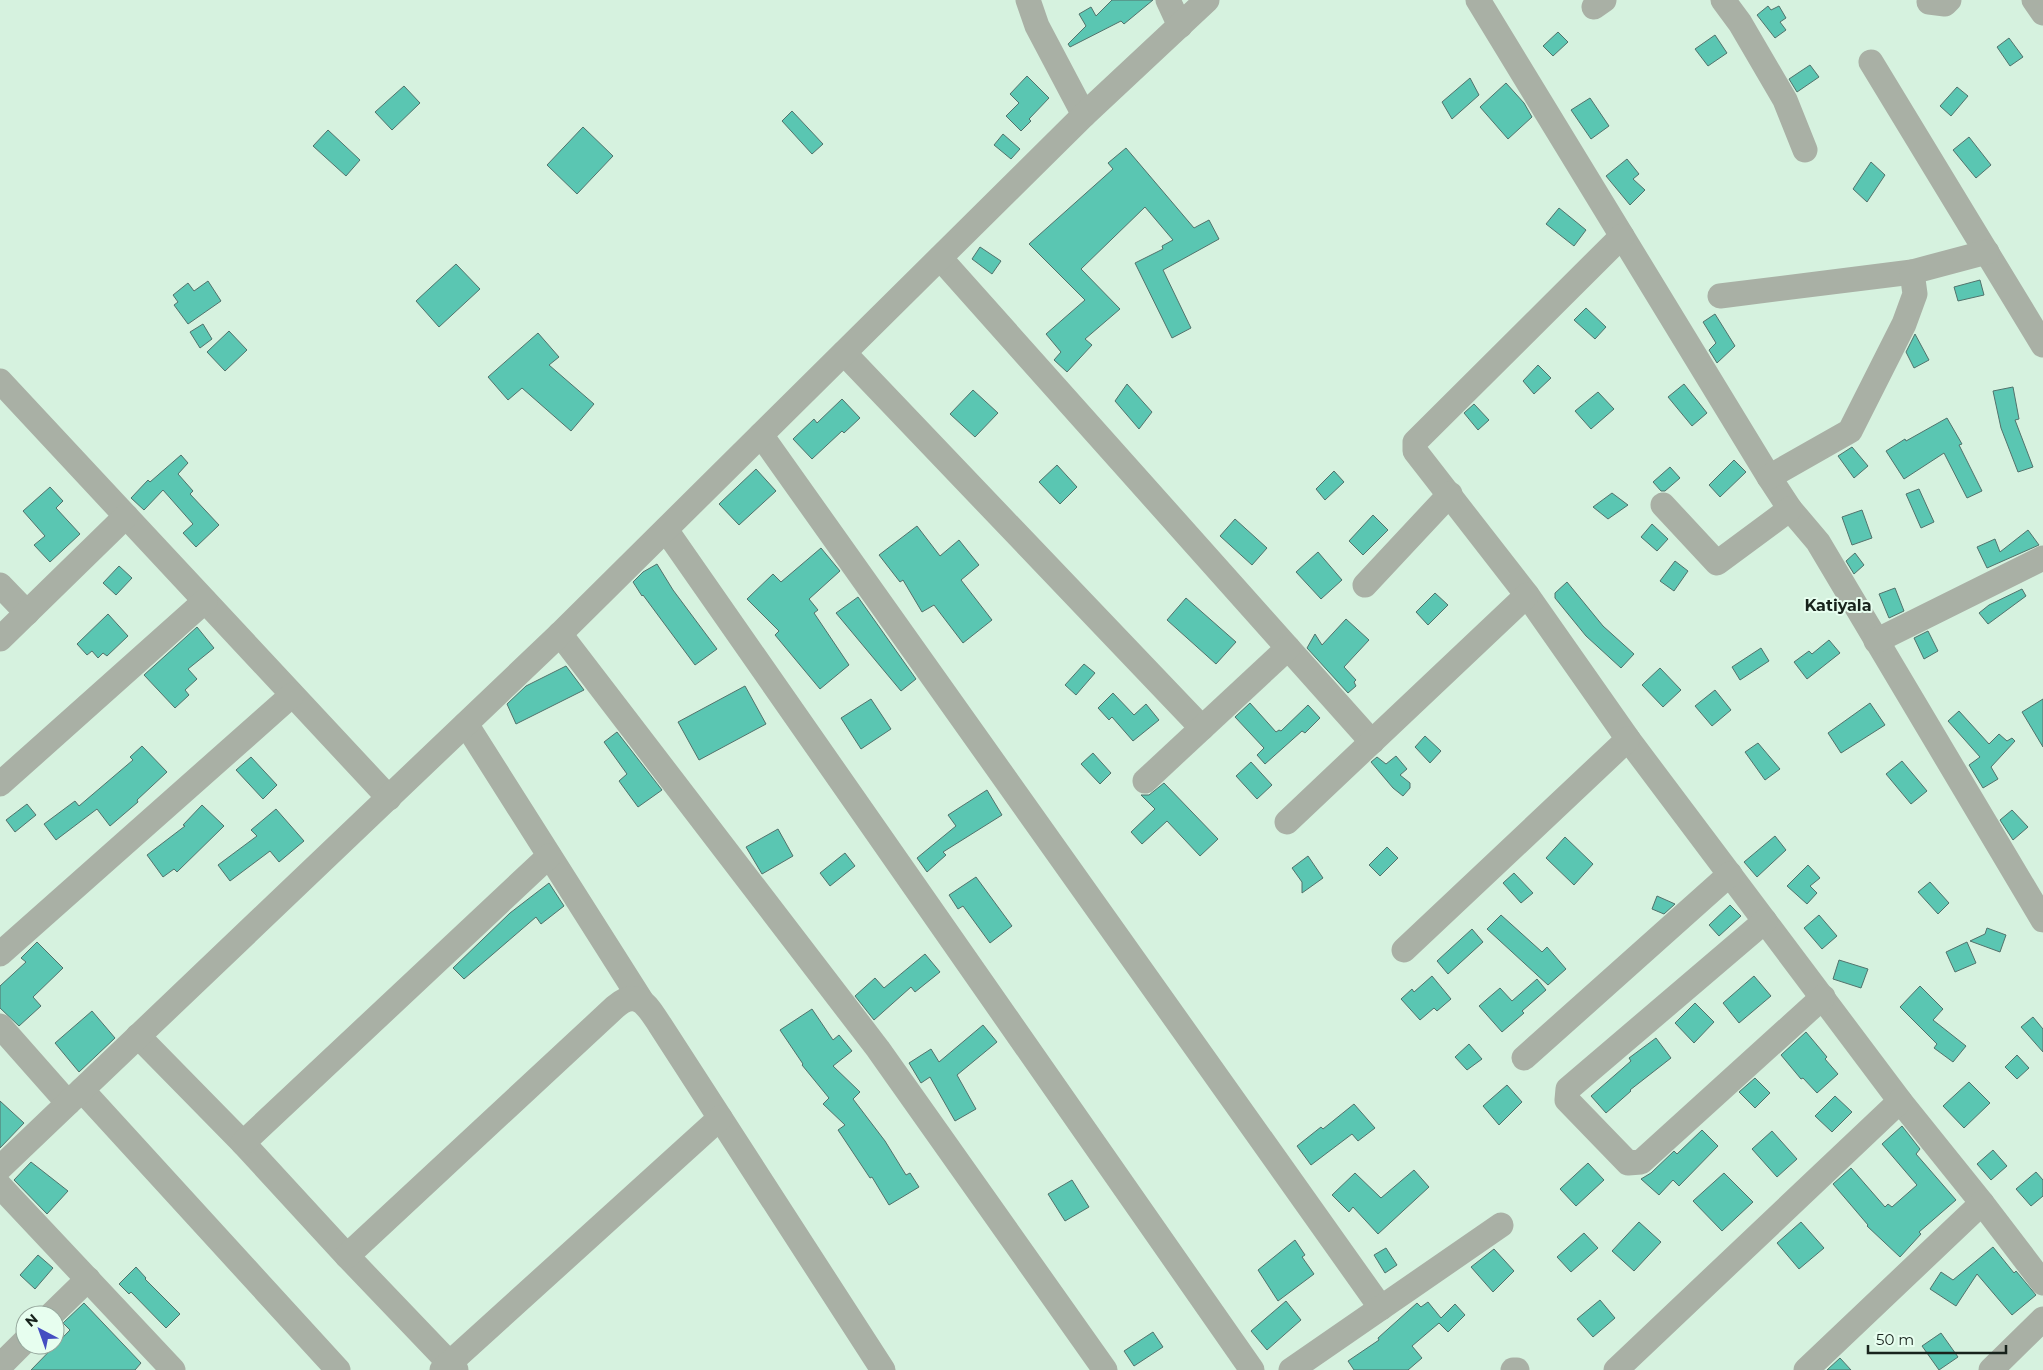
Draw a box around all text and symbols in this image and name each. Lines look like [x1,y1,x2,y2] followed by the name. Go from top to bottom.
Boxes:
[1804,596,1872,615] district label: Katiyala
[15,1305,65,1355] north arrow
[21,1310,42,1331] text: N
[1868,1322,2006,1354] scale bar
[1876,1330,1914,1349] text: 50 m

